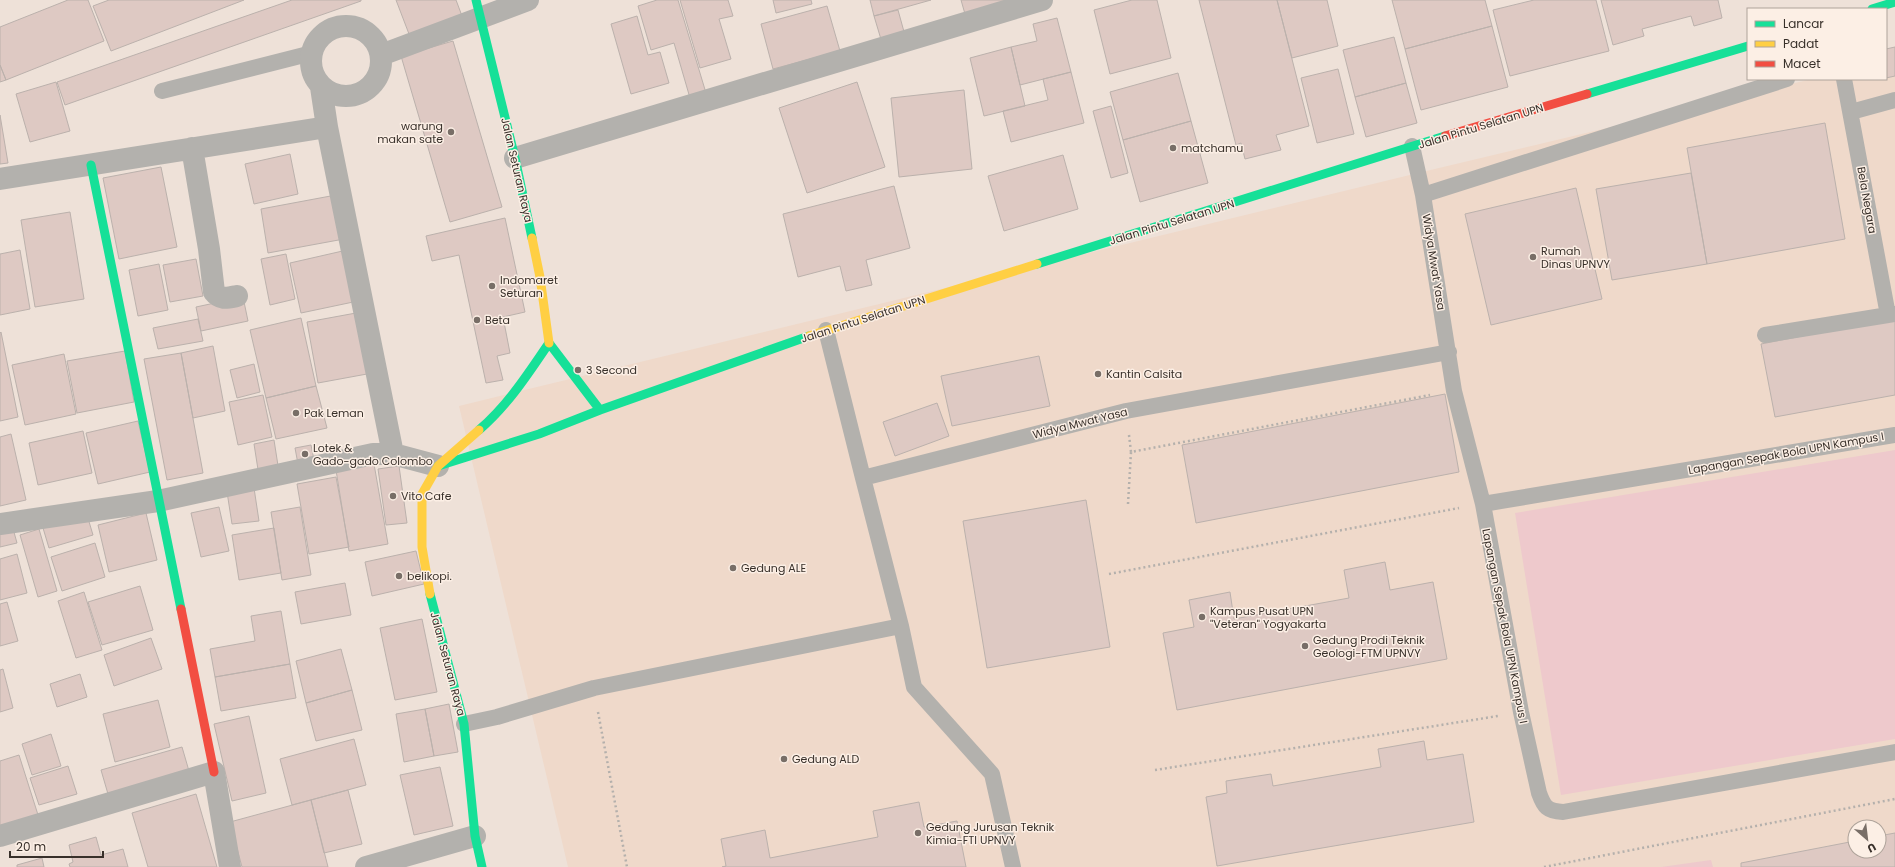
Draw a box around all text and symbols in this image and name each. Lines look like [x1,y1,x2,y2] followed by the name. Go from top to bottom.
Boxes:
[1747,8,1887,80] legend
[1783,15,1824,32] text: Lancar
[1783,35,1819,52] text: Padat
[1783,55,1821,72] text: Macet
[1417,99,1545,153] street label: Jalan Pintu Selatan UPN
[497,116,537,224] street label: Jalan Seturan Raya
[377,118,443,147] place label: warung makan sate
[446,127,456,137] marker: warung makan sate
[1181,140,1243,156] place label: matchamu
[1168,143,1178,153] marker: matchamu
[1853,165,1881,235] street label: Bela Negara
[1108,195,1236,249] street label: Jalan Pintu Selatan UPN
[1418,213,1450,311] street label: Widya Mwat Yasa
[1541,243,1611,272] place label: Rumah Dinas UPNVY
[1528,252,1538,262] marker: Rumah Dinas UPNVY
[500,272,558,301] place label: Indomaret Seturan
[487,281,497,291] marker: Indomaret Seturan
[799,291,927,347] street label: Jalan Pintu Selatan UPN
[485,312,510,328] place label: Beta
[472,315,482,325] marker: Beta
[586,362,637,378] place label: 3 Second
[573,365,583,375] marker: 3 Second
[1106,366,1182,382] place label: Kantin Calsita
[1093,369,1103,379] marker: Kantin Calsita
[1031,403,1129,443] street label: Widya Mwat Yasa
[304,405,364,421] place label: Pak Leman
[291,408,301,418] marker: Pak Leman
[1687,428,1885,478] street label: Lapangan Sepak Bola UPN Kampus I
[313,440,433,469] place label: Lotek & Gado-gado Colombo
[300,449,310,459] marker: Lotek & Gado-gado Colombo
[401,488,452,504] place label: Vito Cafe
[388,491,398,501] marker: Vito Cafe
[1478,527,1532,725] street label: Lapangan Sepak Bola UPN Kampus I
[741,560,806,576] place label: Gedung ALE
[728,563,738,573] marker: Gedung ALE
[407,568,452,584] place label: belikopi.
[394,571,404,581] marker: belikopi.
[1210,603,1326,632] place label: Kampus Pusat UPN "Veteran" Yogyakarta
[426,610,470,718] street label: Jalan Seturan Raya
[1197,612,1207,622] marker: Kampus Pusat UPN "Veteran" Yogyakarta
[1313,632,1425,661] place label: Gedung Prodi Teknik Geologi-FTM UPNVY
[1300,641,1310,651] marker: Gedung Prodi Teknik Geologi-FTM UPNVY
[792,751,859,767] place label: Gedung ALD
[779,754,789,764] marker: Gedung ALD
[926,819,1055,848] place label: Gedung Jurusan Teknik Kimia-FTI UPNVY
[1847,819,1887,859] north arrow
[913,828,923,838] marker: Gedung Jurusan Teknik Kimia-FTI UPNVY
[10,833,103,859] scale bar
[16,838,46,855] text: 20 m
[1864,839,1879,857] text: U

